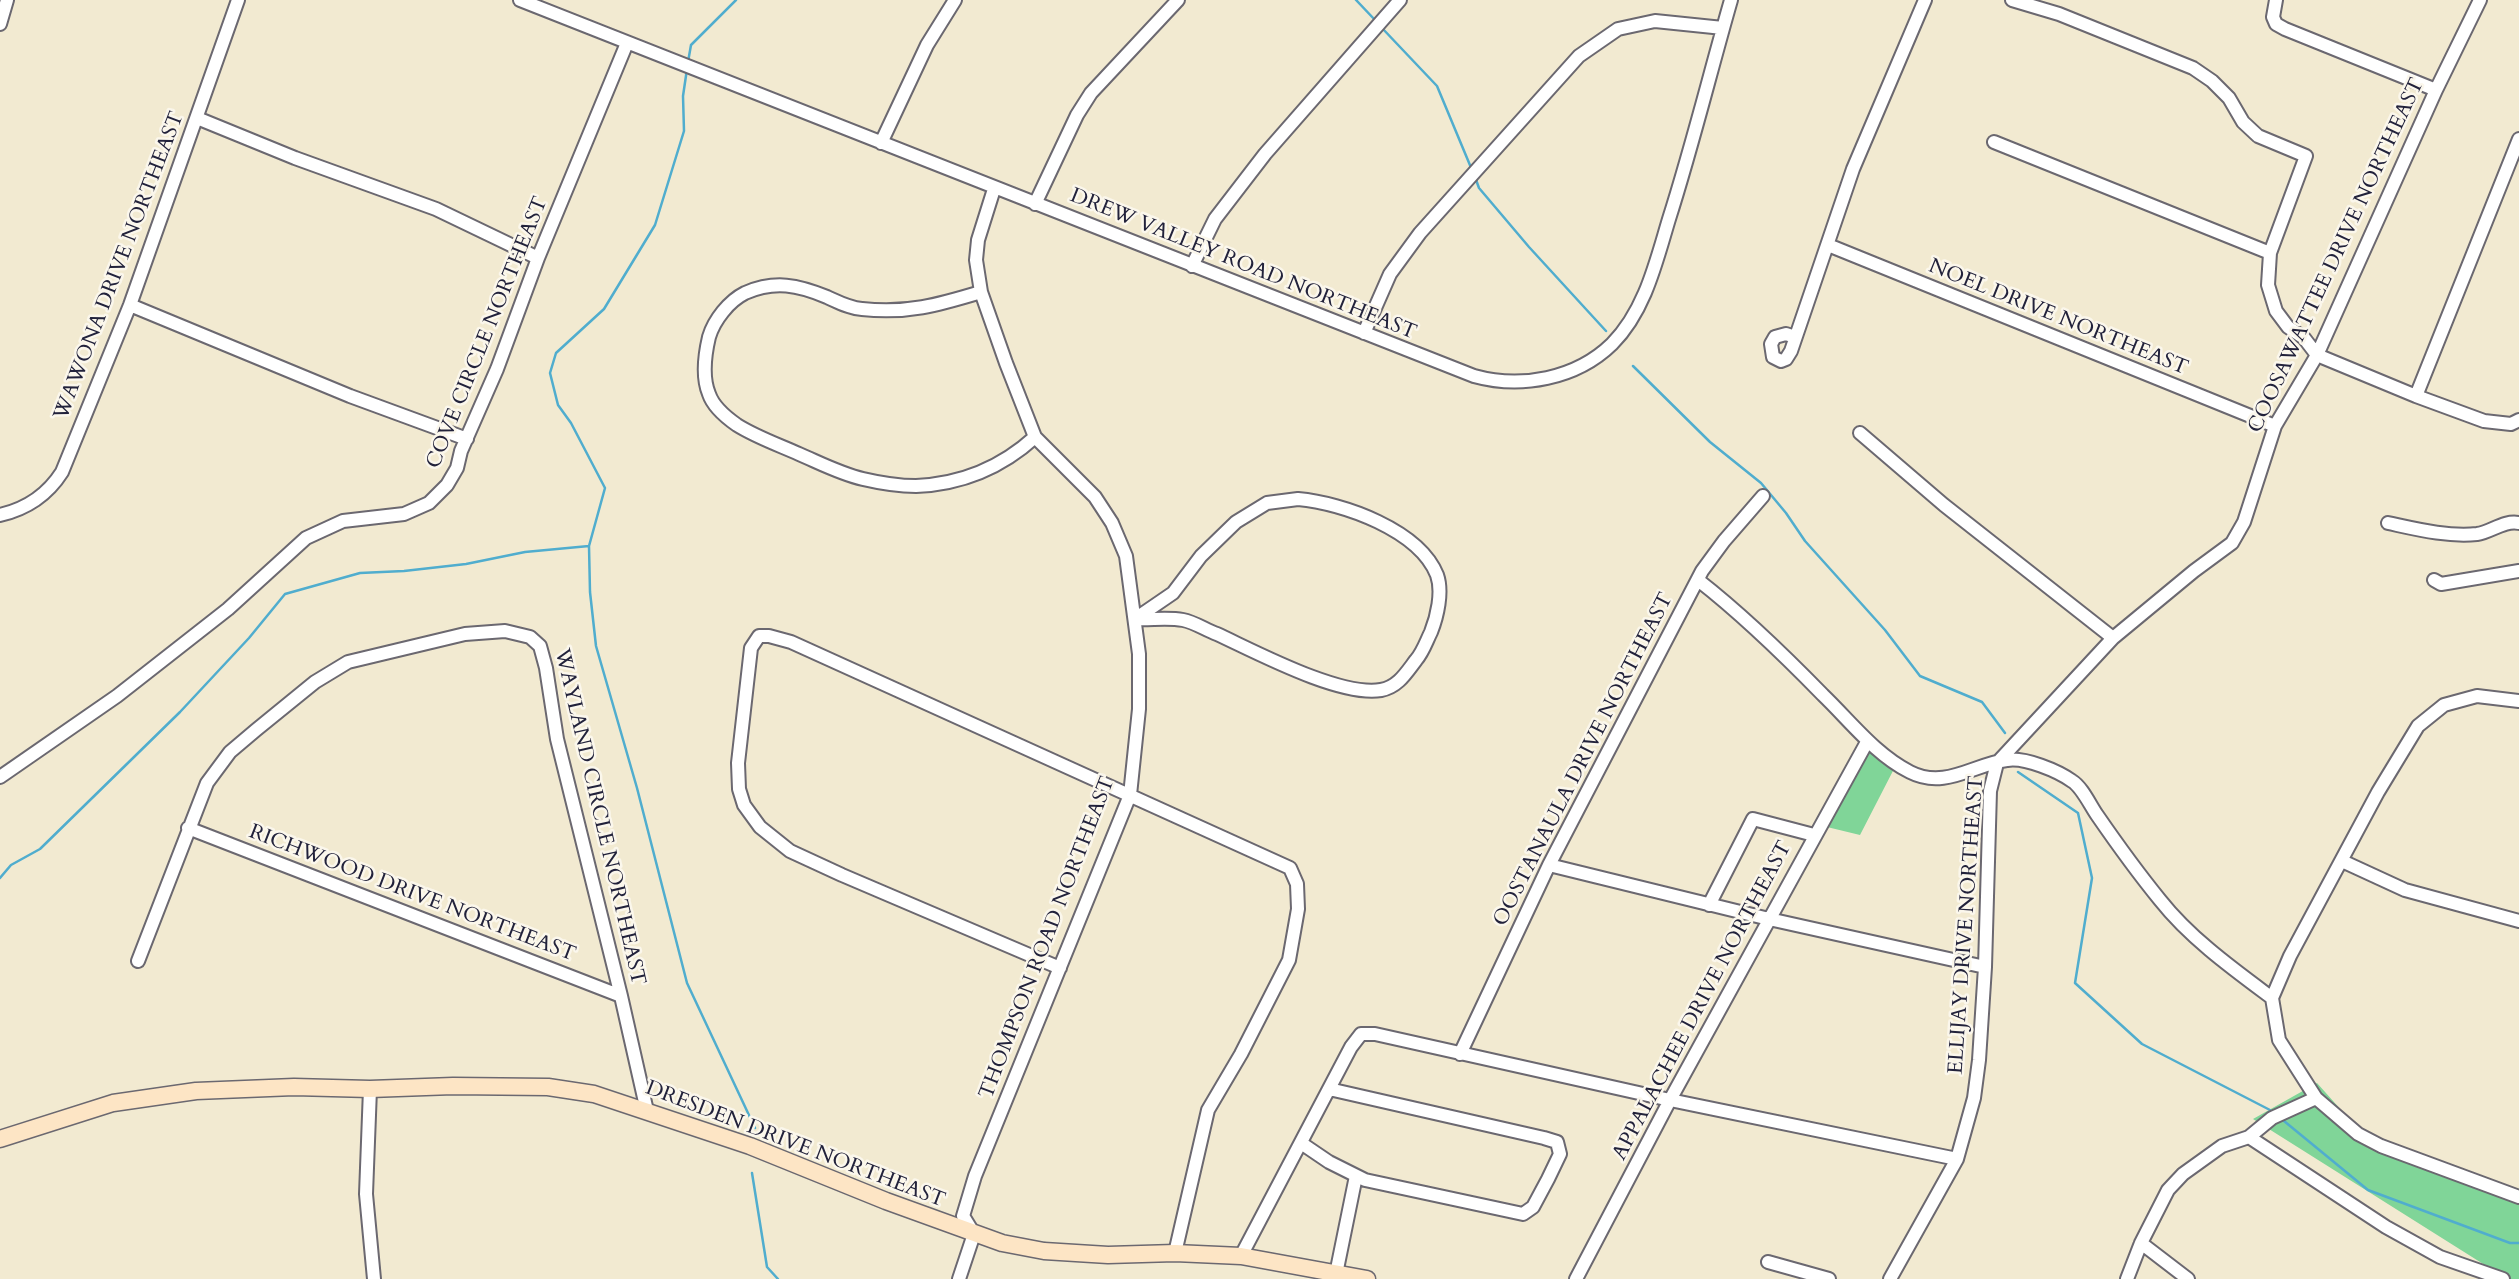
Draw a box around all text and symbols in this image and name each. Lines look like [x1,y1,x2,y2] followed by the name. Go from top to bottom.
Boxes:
[2243,75,2431,437] street label: COOSAWATTEE DRIVE NORTHEAST
[49,108,191,424] street label: WAWONA DRIVE NORTHEAST
[1066,184,1420,346] street label: DREW VALLEY ROAD NORTHEAST
[422,193,554,473] street label: COVE CIRCLE NORTHEAST
[1925,254,2191,382] street label: NOEL DRIVE NORTHEAST
[1489,589,1679,931] street label: OOSTANAULA DRIVE NORTHEAST
[548,646,650,988] street label: WAYLAND CIRCLE NORTHEAST
[975,773,1121,1103] street label: THOMPSON ROAD NORTHEAST
[1944,775,1990,1075] street label: ELLIJAY DRIVE NORTHEAST
[245,820,579,968] street label: RICHWOOD DRIVE NORTHEAST
[1608,837,1798,1165] street label: APPALACHEE DRIVE NORTHEAST
[642,1076,948,1214] street label: DRESDEN DRIVE NORTHEAST

